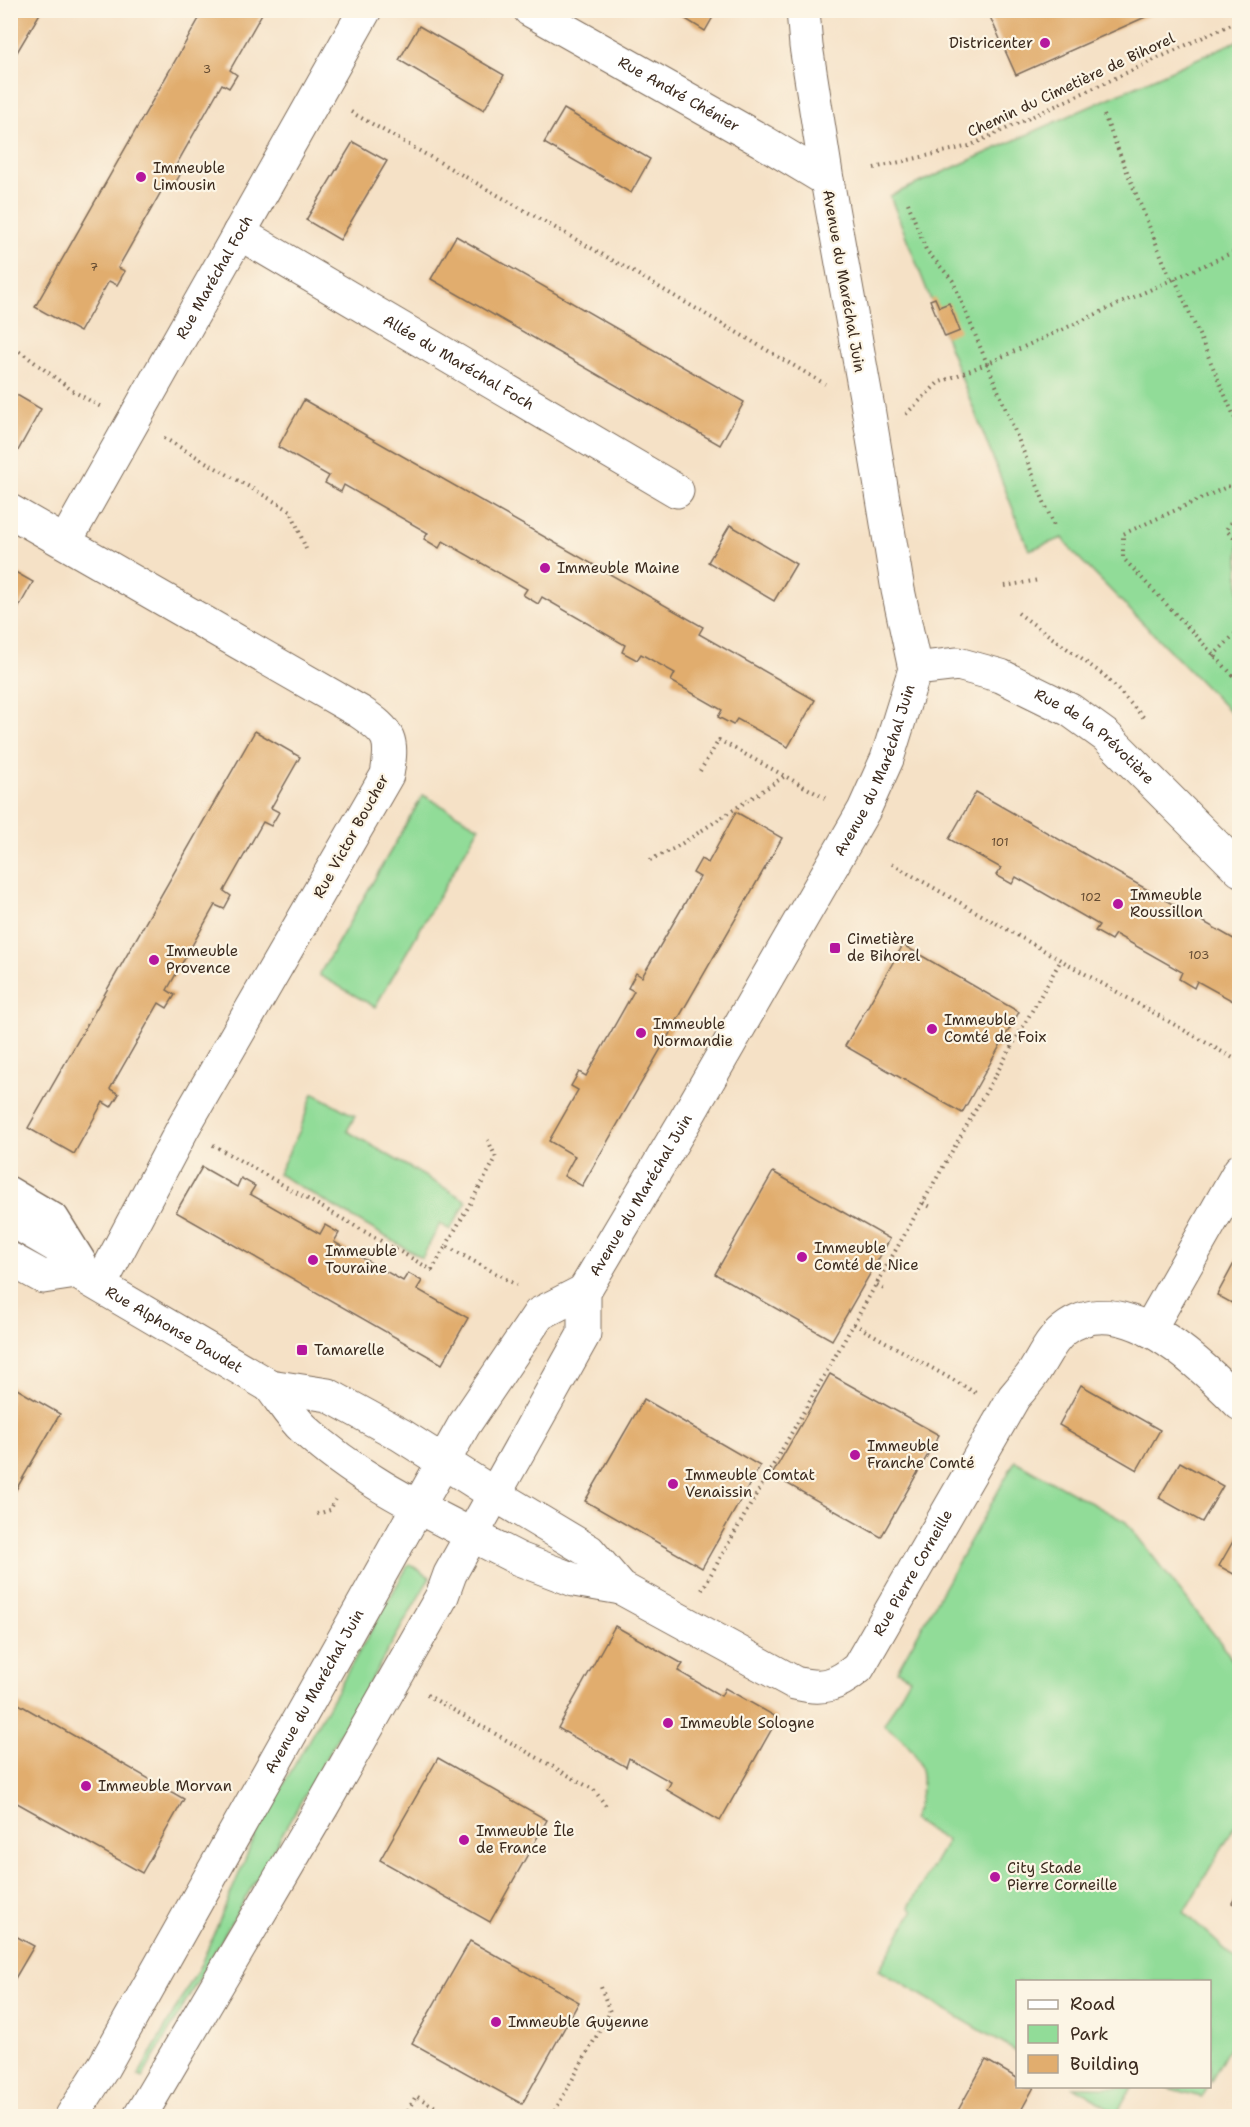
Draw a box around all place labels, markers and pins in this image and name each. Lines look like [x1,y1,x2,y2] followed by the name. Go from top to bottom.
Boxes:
[949,33,1033,53] place label: Districenter
[1038,36,1052,50] marker: Districenter
[153,158,225,195] place label: Immeuble Limousin
[134,170,148,184] marker: Immeuble Limousin
[557,558,680,578] place label: Immeuble Maine
[538,561,552,575] marker: Immeuble Maine
[1130,885,1203,922] place label: Immeuble Roussillon
[1111,897,1125,911] marker: Immeuble Roussillon
[847,929,921,966] place label: Cimetière de Bihorel
[166,941,238,978] place label: Immeuble Provence
[828,941,842,955] marker: Cimetière de Bihorel
[147,953,161,967] marker: Immeuble Provence
[944,1010,1046,1047] place label: Immeuble Comté de Foix
[653,1014,733,1051] place label: Immeuble Normandie
[925,1022,939,1036] marker: Immeuble Comté de Foix
[634,1026,648,1040] marker: Immeuble Normandie
[814,1238,919,1275] place label: Immeuble Comté de Nice
[325,1241,397,1278] place label: Immeuble Touraine
[795,1250,809,1264] marker: Immeuble Comté de Nice
[306,1253,320,1267] marker: Immeuble Touraine
[314,1340,385,1360] place label: Tamarelle
[295,1343,309,1357] marker: Tamarelle
[867,1436,975,1473] place label: Immeuble Franche Comté
[848,1448,862,1462] marker: Immeuble Franche Comté
[685,1465,815,1502] place label: Immeuble Comtat Venaissin
[666,1477,680,1491] marker: Immeuble Comtat Venaissin
[680,1713,815,1733] place label: Immeuble Sologne
[661,1716,675,1730] marker: Immeuble Sologne
[98,1776,232,1796] place label: Immeuble Morvan
[79,1779,93,1793] marker: Immeuble Morvan
[476,1820,575,1858] place label: Immeuble Île de France
[457,1833,471,1847] marker: Immeuble Île de France
[1007,1858,1118,1895] place label: City Stade Pierre Corneille
[988,1870,1002,1884] marker: City Stade Pierre Corneille
[508,2012,649,2032] place label: Immeuble Guyenne
[489,2015,503,2029] marker: Immeuble Guyenne

